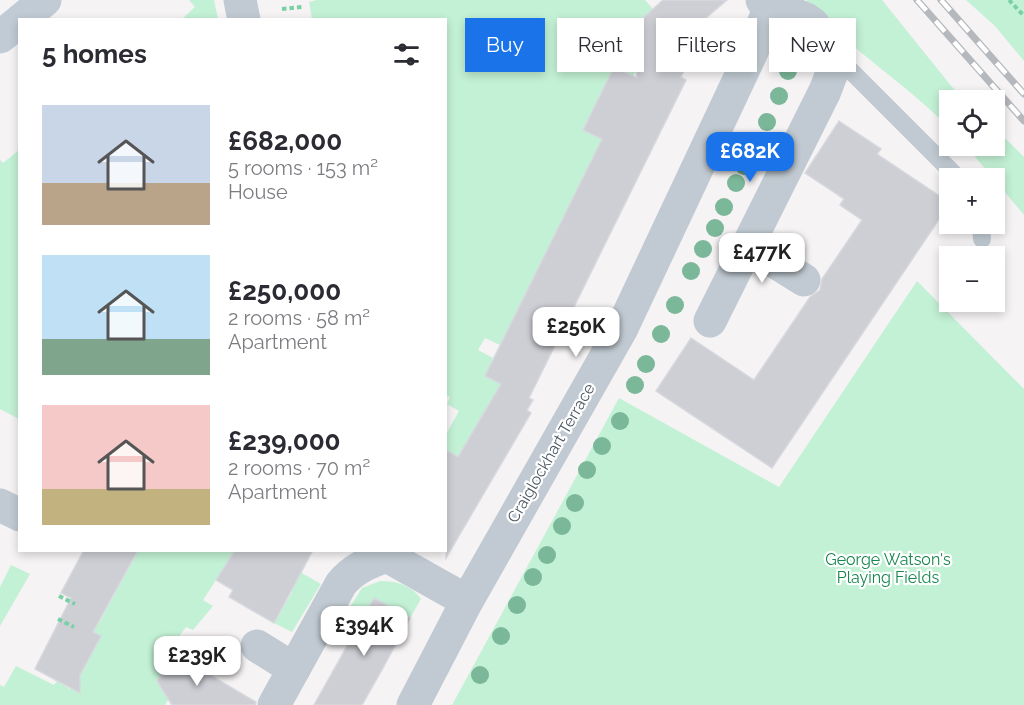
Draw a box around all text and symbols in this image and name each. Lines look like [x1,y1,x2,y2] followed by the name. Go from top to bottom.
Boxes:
[465,18,545,72] chip: Buy
[557,18,644,72] chip: Rent
[656,18,757,72] chip: Filters
[769,18,856,72] chip: New
[390,38,423,71] icon: filters
[42,39,147,69] text: 5 homes
[939,90,1005,312] map controls
[939,90,1005,156] button: locate
[228,126,342,156] text: £682,000
[90,129,162,201] icon: home
[708,132,792,183] pin: £682K
[720,139,780,163] text: £682K
[228,156,378,180] text: 5 rooms · 153 m²
[939,168,1005,234] button: +
[228,180,288,204] text: House
[720,233,804,284] pin: £477K
[733,240,791,264] text: £477K
[939,246,1005,312] button: −
[228,276,341,306] text: £250,000
[90,279,162,351] icon: home
[228,306,370,330] text: 2 rooms · 58 m²
[534,307,618,358] pin: £250K
[547,314,605,338] text: £250K
[228,330,327,354] text: Apartment
[503,380,599,526] street label: Craiglockhart Terrace
[228,426,341,456] text: £239,000
[90,429,162,501] icon: home
[228,456,370,480] text: 2 rooms · 70 m²
[228,480,327,504] text: Apartment
[825,550,951,587] park label: George Watson's Playing Fields
[322,606,406,657] pin: £394K
[335,613,393,637] text: £394K
[155,636,239,687] pin: £239K
[168,643,226,667] text: £239K

